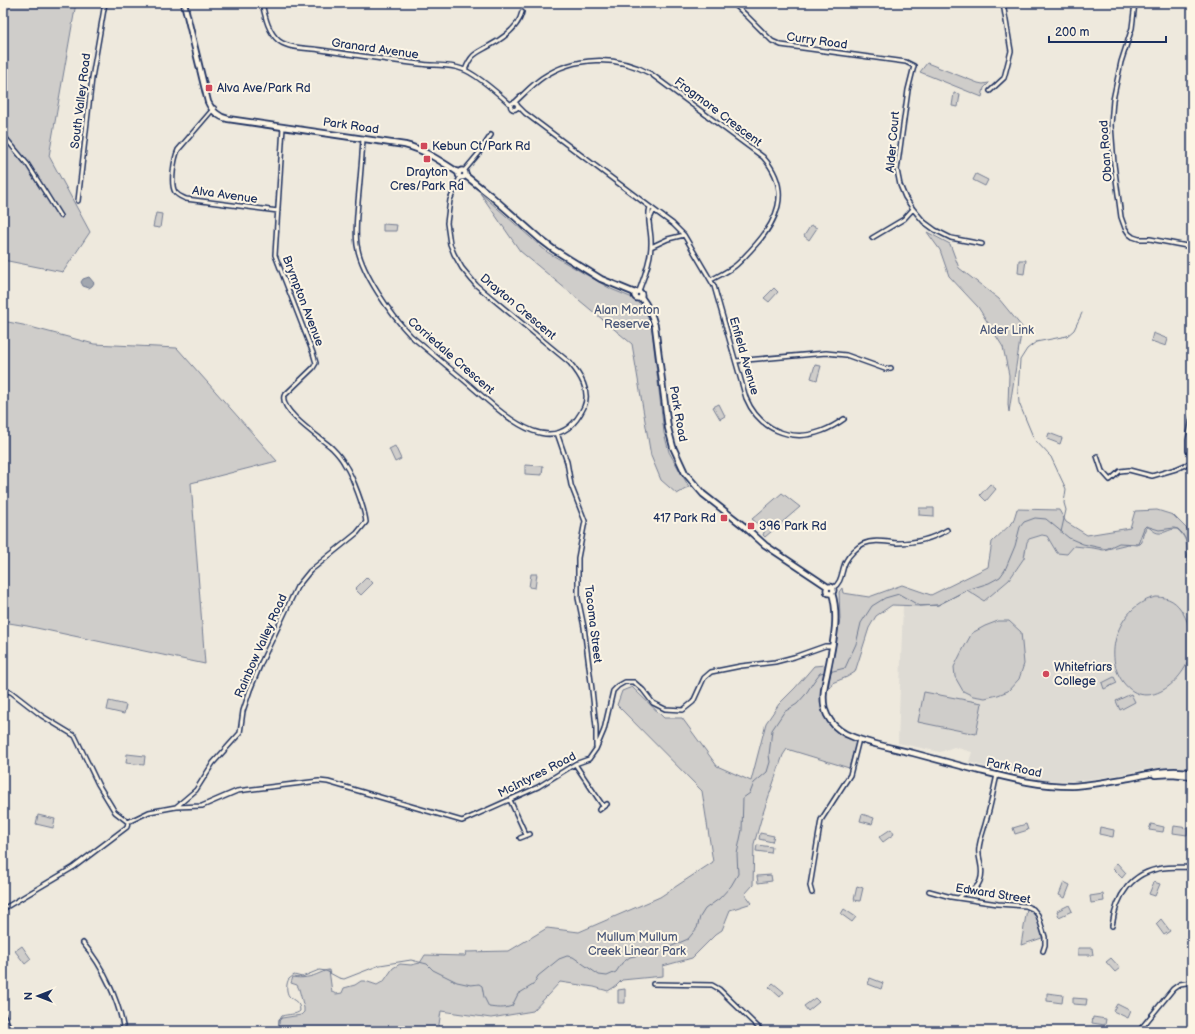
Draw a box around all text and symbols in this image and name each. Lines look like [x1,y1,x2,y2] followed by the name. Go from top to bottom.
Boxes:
[1049,18,1166,44] scale bar
[1055,25,1089,40] text: 200 m
[786,29,849,53] street label: Curry Road
[330,35,420,63] street label: Granard Avenue
[68,52,94,150] street label: South Valley Road
[671,74,765,150] street label: Frogmore Crescent
[217,81,311,96] place label: Alva Ave/Park Rd
[204,83,214,93] marker: Alva Ave/Park Rd
[883,110,903,173] street label: Alder Court
[322,115,380,137] street label: Park Road
[1096,120,1116,182] street label: Oban Road
[432,139,531,154] place label: Kebun Ct/Park Rd
[419,141,429,151] marker: Kebun Ct/Park Rd
[422,154,432,164] marker: Drayton Cres/Park Rd
[390,165,464,194] place label: Drayton Cres/Park Rd
[191,183,259,207] street label: Alva Avenue
[279,254,327,348] street label: Brympton Avenue
[477,271,559,343] street label: Drayton Crescent
[594,303,660,332] park label: Alan Morton Reserve
[404,314,498,398] street label: Corriedale Crescent
[726,315,762,397] street label: Enfield Avenue
[980,323,1034,338] park label: Alder Link
[666,385,690,443] street label: Park Road
[653,511,716,526] place label: 417 Park Rd
[719,513,729,523] marker: 417 Park Rd
[759,519,827,534] place label: 396 Park Rd
[746,521,756,531] marker: 396 Park Rd
[581,584,605,664] street label: Tacoma Street
[231,592,291,700] street label: Rainbow Valley Road
[1054,660,1112,689] place label: Whitefriars College
[1041,669,1051,679] marker: Whitefriars College
[495,749,579,801] street label: McIntyres Road
[985,755,1043,781] street label: Park Road
[954,881,1032,907] street label: Edward Street
[588,930,686,959] park label: Mullum Mullum Creek Linear Park
[18,976,58,1016] north arrow
[22,992,35,1000] text: N

